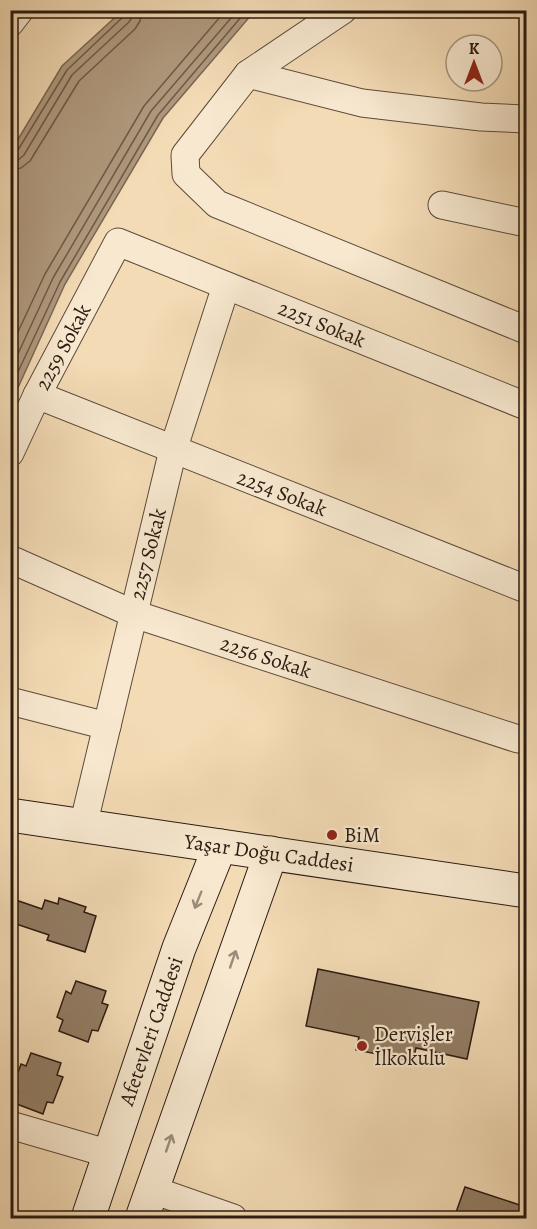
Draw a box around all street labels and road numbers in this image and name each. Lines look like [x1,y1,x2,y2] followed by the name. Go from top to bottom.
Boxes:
[274,294,370,354] street label: 2251 Sokak
[29,298,98,395] street label: 2259 Sokak
[233,463,331,523] street label: 2254 Sokak
[123,505,173,603] street label: 2257 Sokak
[217,629,316,685] street label: 2256 Sokak
[182,827,356,879] street label: Yaşar Doğu Caddesi
[112,953,190,1110] street label: Afetevleri Caddesi

